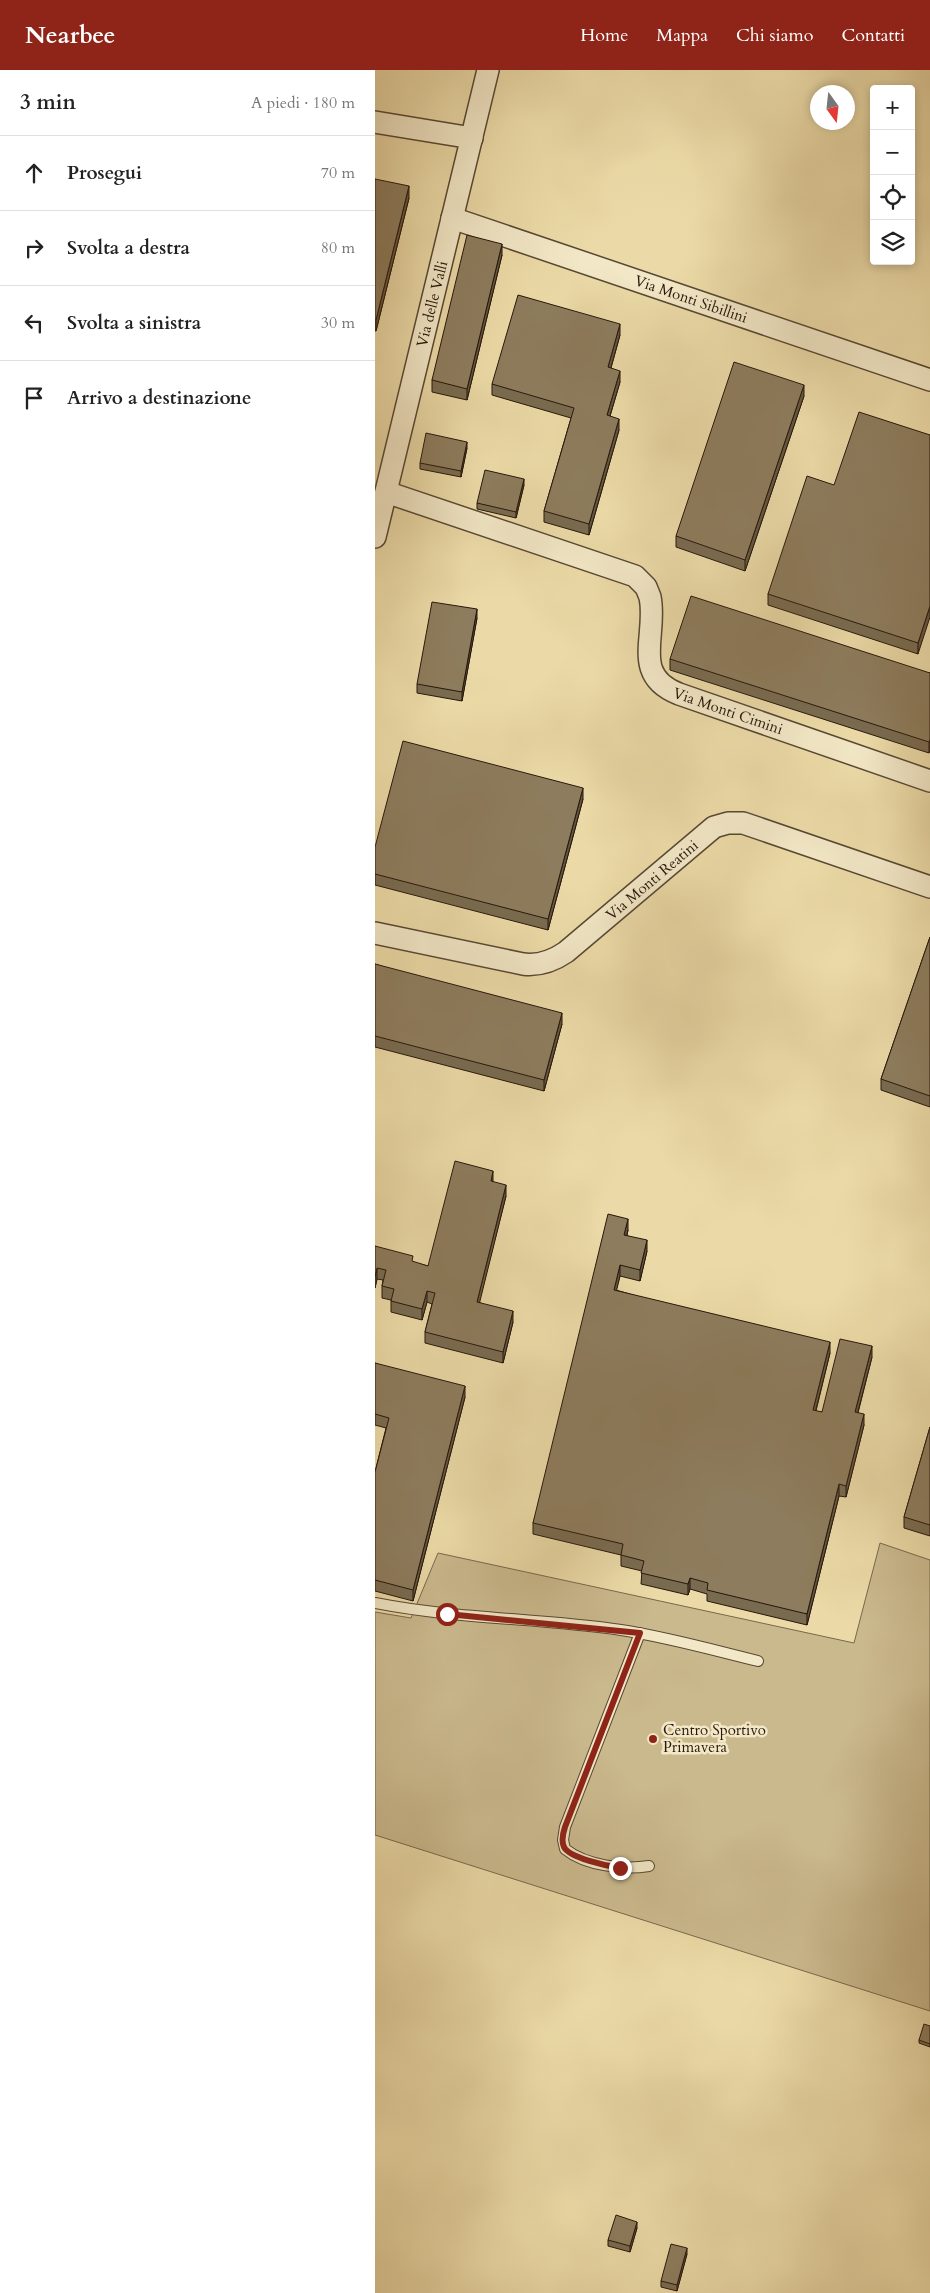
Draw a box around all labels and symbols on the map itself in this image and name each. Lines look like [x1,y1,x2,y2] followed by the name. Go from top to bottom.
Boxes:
[810,85,855,130] north arrow
[412,259,452,349] street label: Via delle Valli
[632,270,750,328] street label: Via Monti Sibillini
[670,683,786,739] street label: Via Monti Cimini
[602,835,702,925] street label: Via Monti Reatini
[436,1603,459,1626] route start
[663,1720,766,1757] place label: Centro Sportivo Primavera
[647,1733,659,1745] marker: Centro Sportivo Primavera
[609,1857,632,1880] route end

